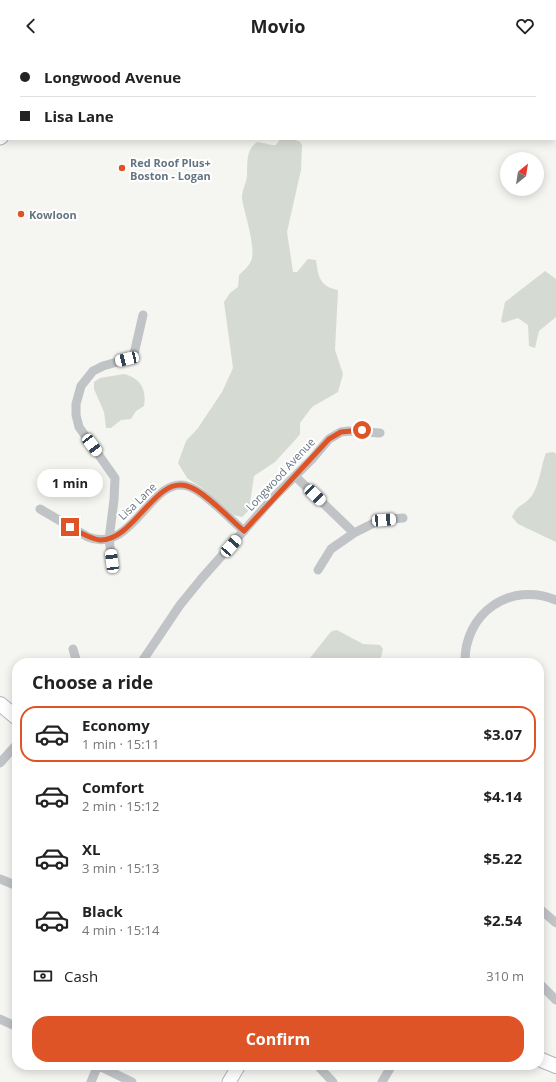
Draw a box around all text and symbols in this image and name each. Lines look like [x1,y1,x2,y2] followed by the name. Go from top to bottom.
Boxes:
[251,14,306,38] text: Movio
[20,15,42,37] icon: back
[514,15,536,37] icon: heart
[44,67,181,87] text: Longwood Avenue
[44,106,114,126] text: Lisa Lane
[500,152,544,196] north arrow
[500,152,544,196] map controls
[130,155,211,183] place label: Red Roof Plus+ Boston - Logan
[117,163,127,173] marker: Red Roof Plus+ Boston - Logan
[29,207,77,222] place label: Kowloon
[16,209,26,219] marker: Kowloon
[114,350,140,368] car
[353,421,371,439] route start
[80,432,104,458] car
[242,434,318,514] street label: Longwood Avenue
[37,469,103,497] callout: 1 min
[52,474,88,492] text: 1 min
[115,479,159,523] street label: Lisa Lane
[302,482,328,508] car
[372,513,396,527] car
[61,518,79,536] route end
[219,533,243,559] car
[105,548,119,574] car
[32,670,153,694] text: Choose a ride
[82,715,150,735] text: Economy
[34,716,70,752] icon: car
[483,724,522,744] text: $3.07
[82,735,159,753] text: 1 min · 15:11
[82,777,144,797] text: Comfort
[34,778,70,814] icon: car
[483,786,522,806] text: $4.14
[82,797,159,815] text: 2 min · 15:12
[82,839,100,859] text: XL
[34,840,70,876] icon: car
[483,848,522,868] text: $5.22
[82,859,159,877] text: 3 min · 15:13
[82,901,123,921] text: Black
[34,902,70,938] icon: car
[483,910,522,930] text: $2.54
[82,921,159,939] text: 4 min · 15:14
[32,965,54,987] icon: cash
[64,966,98,986] text: Cash
[486,967,524,985] text: 310 m
[32,1016,524,1062] button: Confirm

